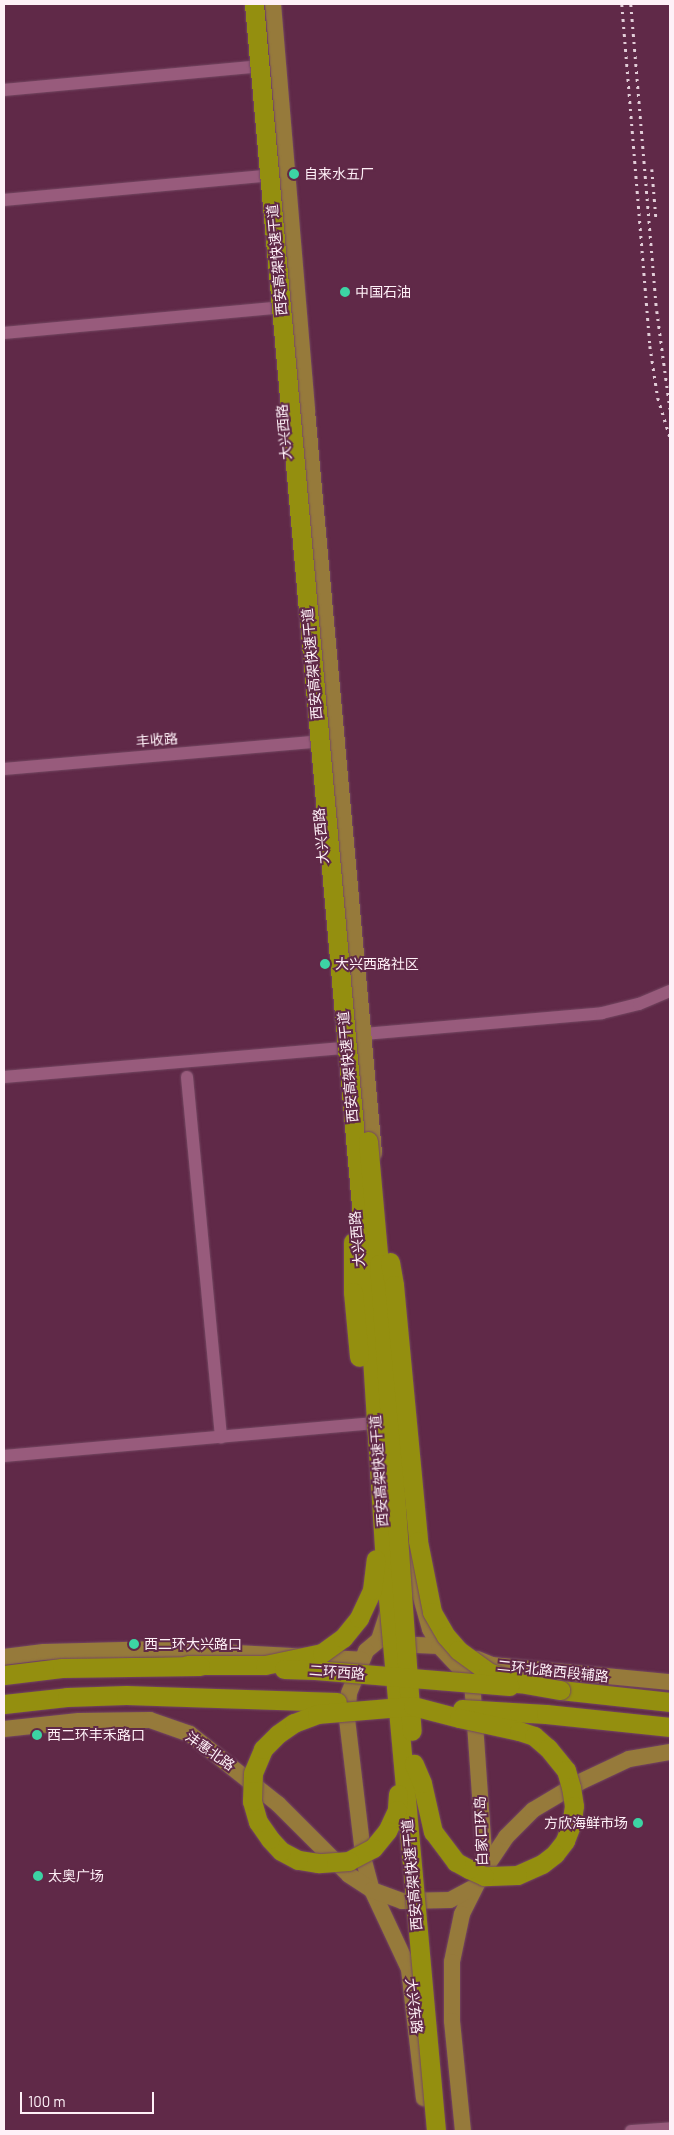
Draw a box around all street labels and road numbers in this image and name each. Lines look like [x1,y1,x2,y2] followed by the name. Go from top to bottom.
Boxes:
[264,203,290,317] street label: 西安高架快速干道
[273,403,295,461] street label: 大兴西路
[299,607,325,721] street label: 西安高架快速干道
[135,730,179,750] street label: 丰收路
[310,807,332,865] street label: 大兴西路
[335,1010,361,1124] street label: 西安高架快速干道
[346,1210,368,1268] street label: 大兴西路
[367,1415,391,1527] street label: 西安高架快速干道
[496,1657,610,1685] street label: 二环北路西段辅路
[308,1662,366,1682] street label: 二环西路
[182,1728,238,1774] street label: 沣惠北路
[471,1796,491,1866] street label: 白家口环岛
[399,1818,425,1932] street label: 西安高架快速干道
[402,1977,426,2035] street label: 大兴东路

